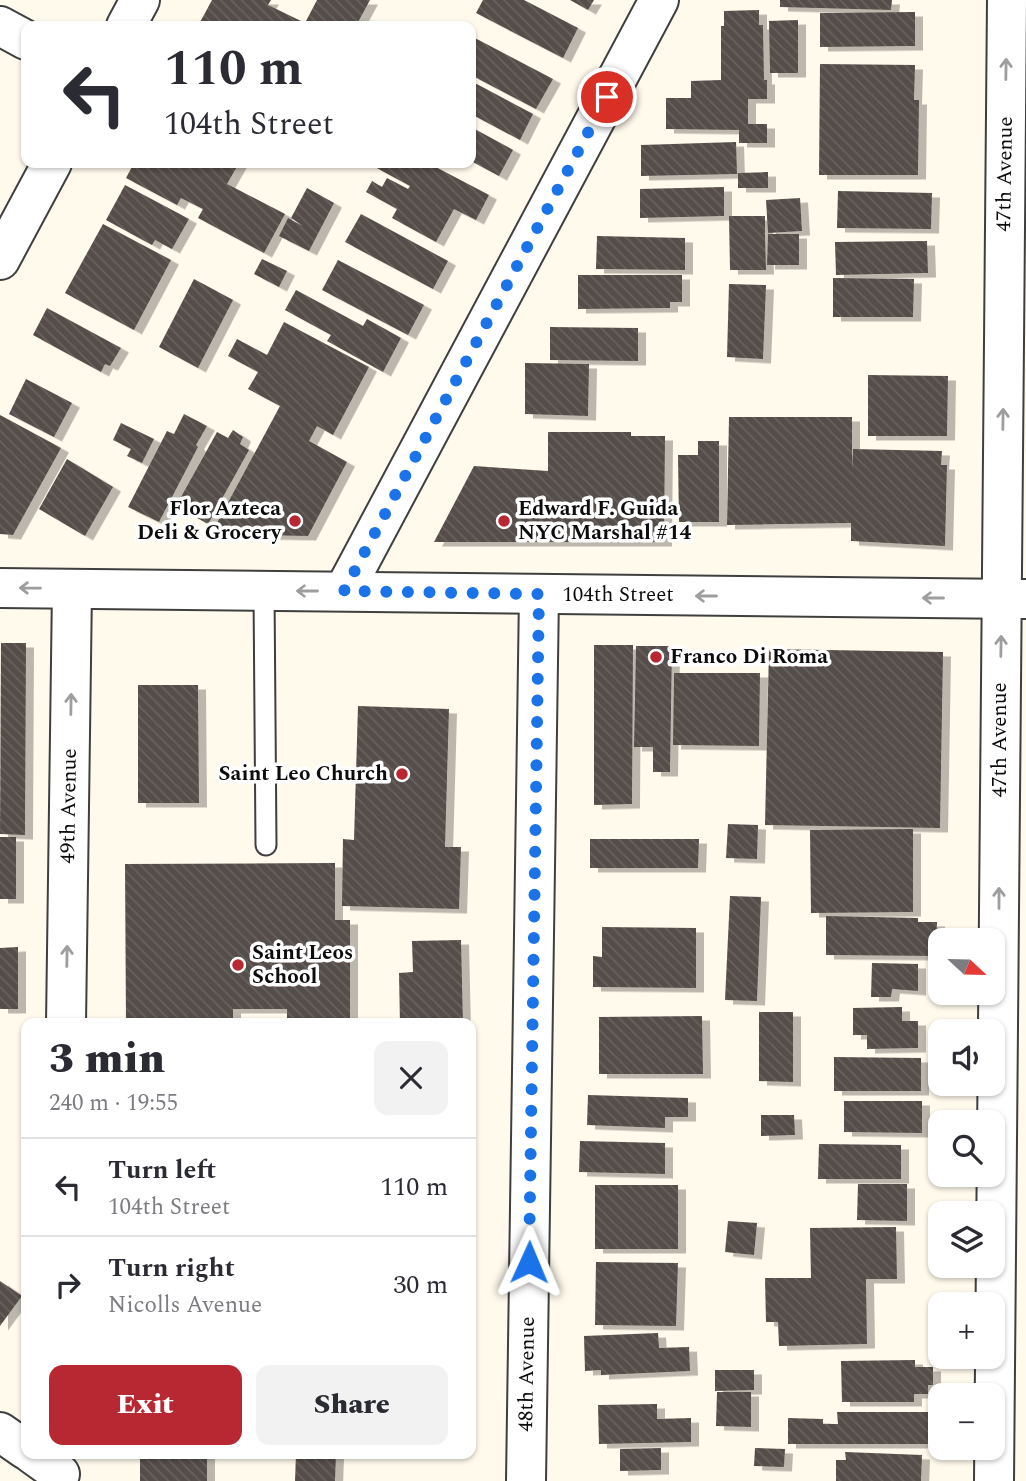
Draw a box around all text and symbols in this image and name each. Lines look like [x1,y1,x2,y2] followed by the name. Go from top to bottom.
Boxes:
[164,32,303,107] text: 110 m
[49,49,140,140] icon: left
[999,58,1013,81] one-way arrow
[577,67,637,127] pin
[588,78,626,116] icon: arrive
[164,100,334,149] text: 104th Street
[988,116,1022,232] street label: 47th Avenue
[996,408,1009,431] one-way arrow
[137,493,282,549] place label: Flor Azteca Deli & Grocery
[518,493,692,549] place label: Edward F. Guida NYC Marshal #14
[287,513,303,529] marker: Flor Azteca Deli & Grocery
[496,513,512,529] marker: Edward F. Guida NYC Marshal #14
[562,579,674,611] street label: 104th Street
[19,581,42,595] one-way arrow
[296,584,319,598] one-way arrow
[695,589,718,603] one-way arrow
[922,591,945,605] one-way arrow
[994,635,1008,658] one-way arrow
[670,641,828,673] place label: Franco Di Roma
[648,649,664,665] marker: Franco Di Roma
[984,682,1016,798] street label: 47th Avenue
[64,692,78,715] one-way arrow
[52,748,86,864] street label: 49th Avenue
[218,758,388,790] place label: Saint Leo Church
[394,766,410,782] marker: Saint Leo Church
[992,887,1006,910] one-way arrow
[928,928,1004,1004] north arrow
[928,928,1005,1460] map controls
[252,937,353,993] place label: Saint Leos School
[60,944,74,967] one-way arrow
[230,957,246,973] marker: Saint Leos School
[928,1019,1005,1096] button: sound
[49,1028,165,1091] text: 3 min
[374,1041,448,1115] button: close
[49,1086,178,1121] text: 240 m · 19:55
[928,1110,1005,1187] button: search
[108,1150,216,1190] text: Turn left
[380,1167,448,1207] text: 110 m
[49,1168,87,1206] icon: left
[108,1190,230,1225] text: 104th Street
[928,1201,1005,1278] button: layers
[492,1225,566,1299] position arrow
[108,1248,235,1288] text: Turn right
[393,1265,448,1305] text: 30 m
[49,1266,87,1304] icon: right
[108,1288,262,1323] text: Nicolls Avenue
[928,1292,1005,1369] button: +
[510,1316,544,1432] street label: 48th Avenue
[49,1365,242,1445] button: Exit
[256,1365,448,1445] button: Share
[928,1383,1005,1460] button: −

